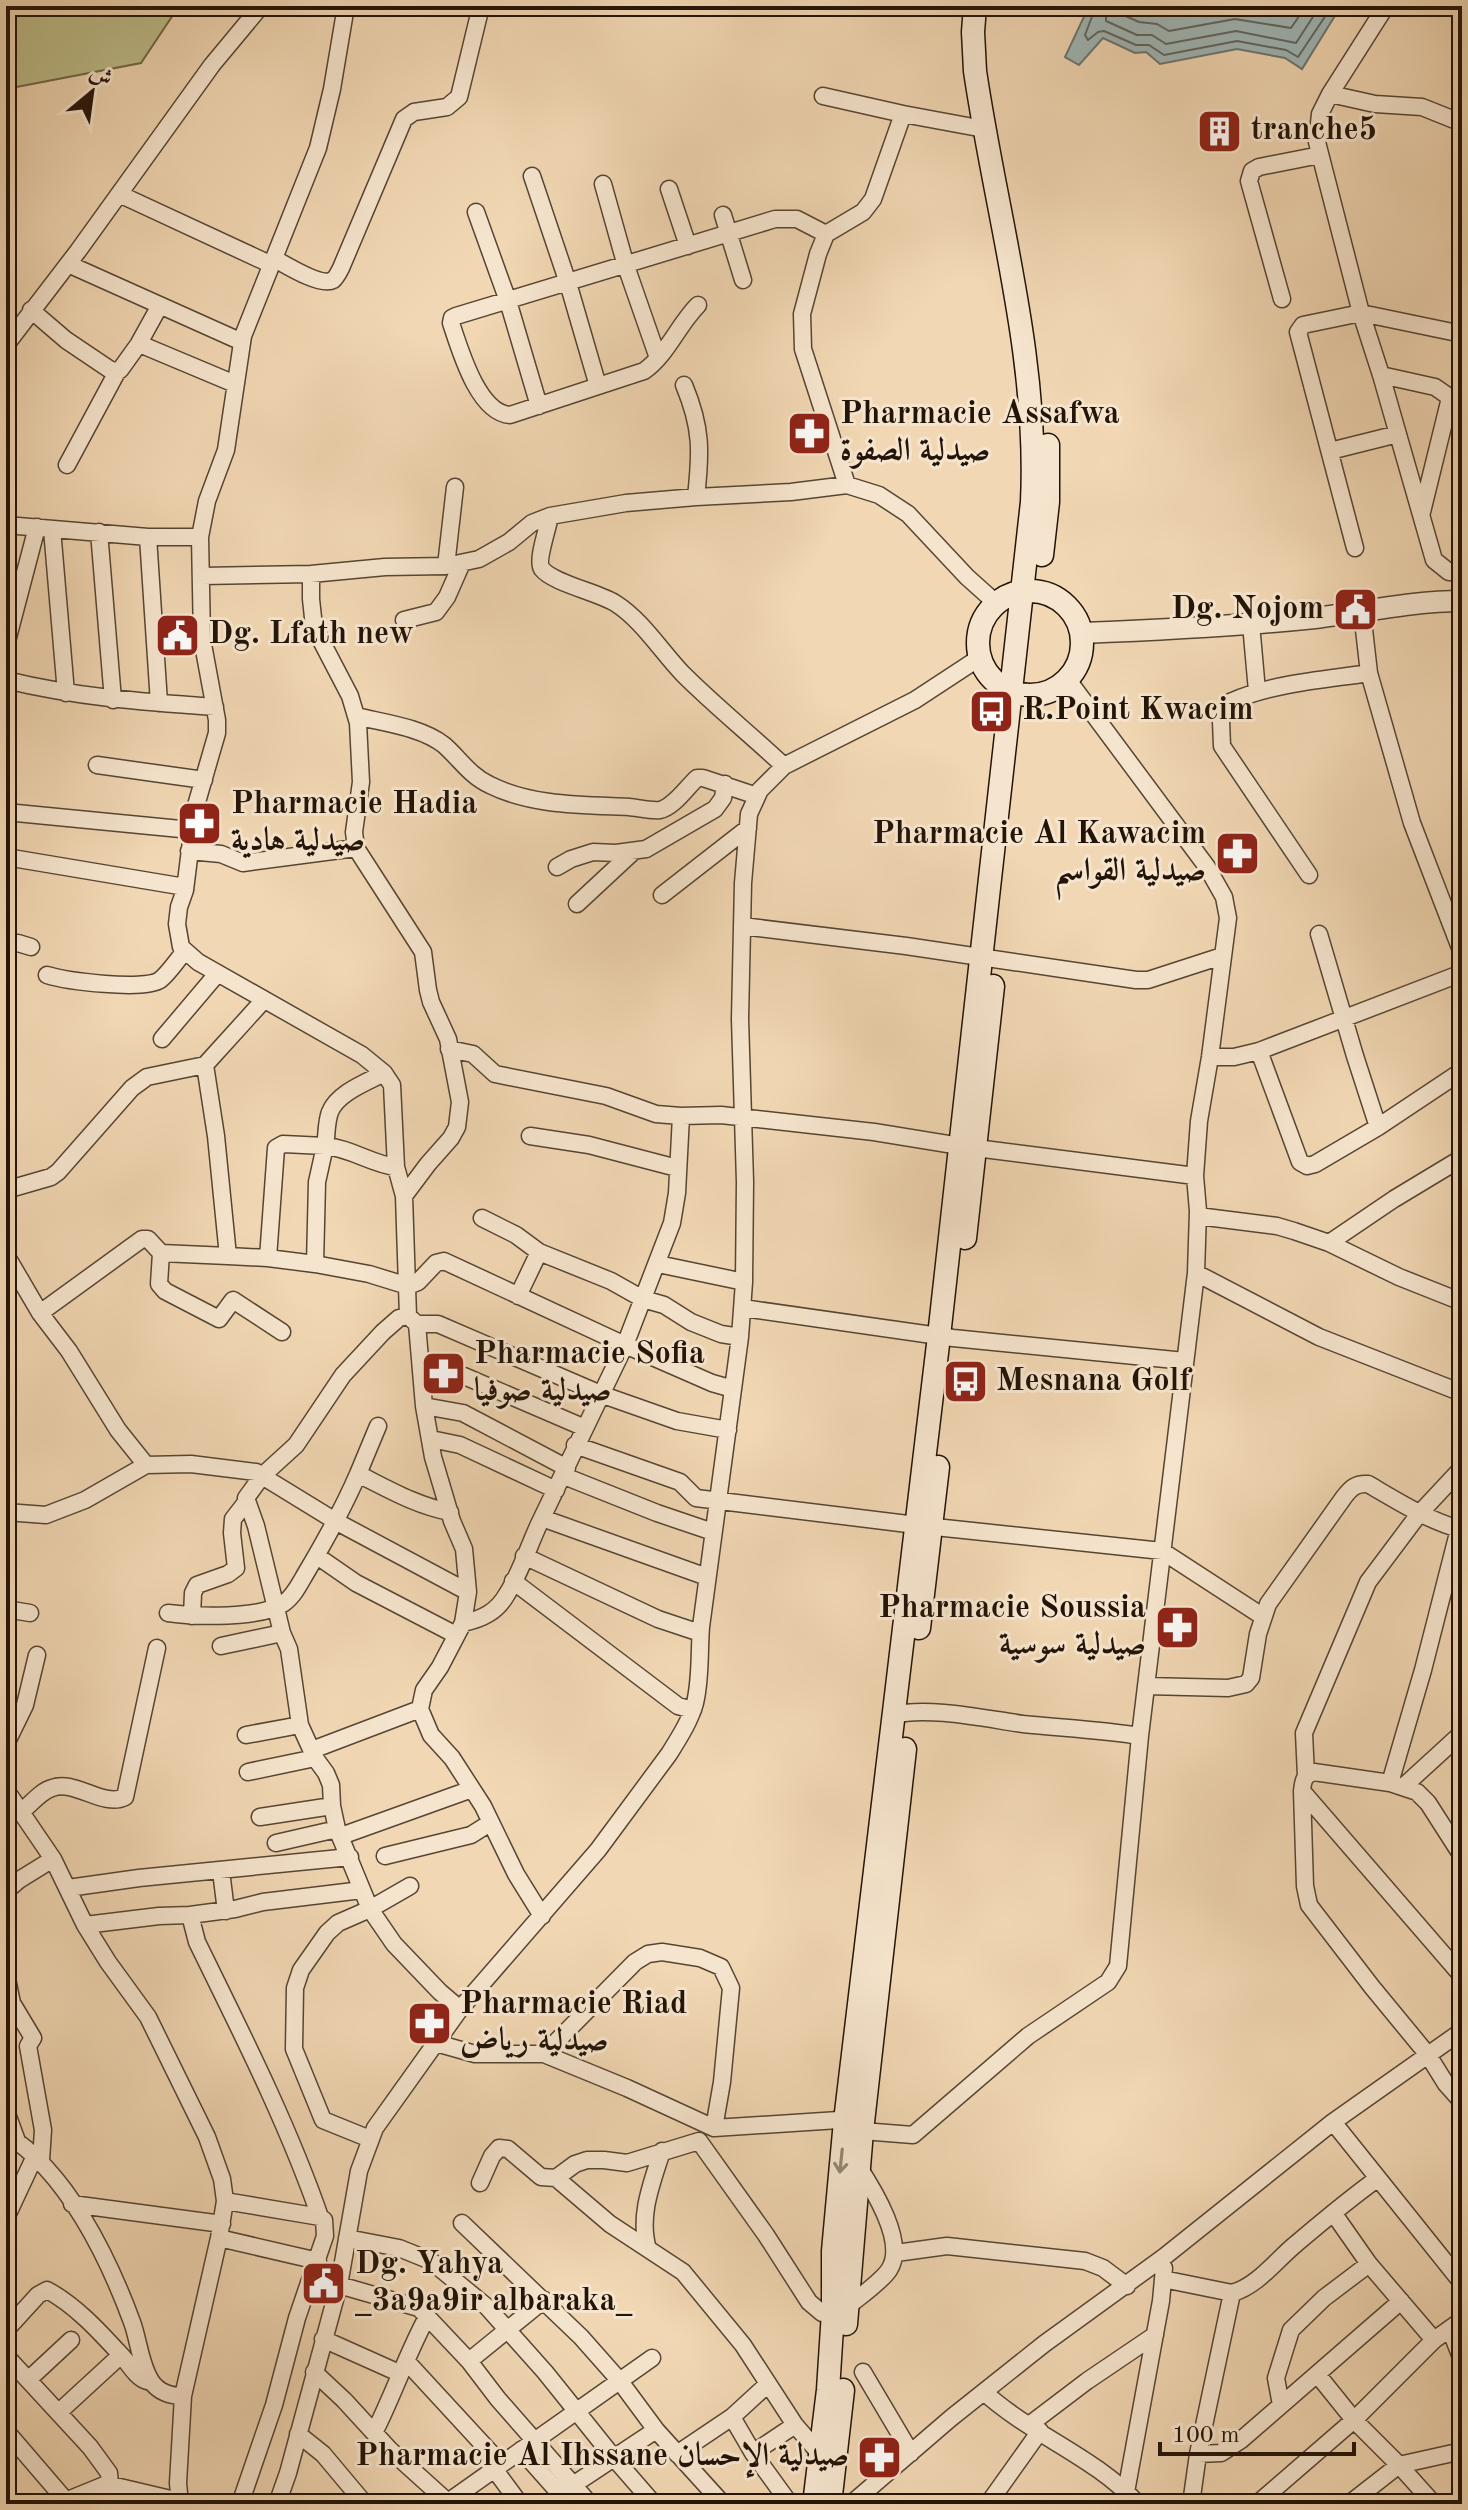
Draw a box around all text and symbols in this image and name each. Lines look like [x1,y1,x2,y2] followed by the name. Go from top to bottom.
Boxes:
[52,52,132,132] north arrow
[86,61,116,91] text: ش
[1196,107,1244,155] building icon: tranche5
[1251,115,1377,147] place label: tranche5
[840,399,1120,469] place label: Pharmacie Assafwa صيدلية الصفوة
[785,409,833,457] pharmacy icon: Pharmacie Assafwa صيدلية الصفوة
[1331,586,1379,634] public building icon: Dg. Nojom
[1171,594,1324,626] place label: Dg. Nojom
[153,611,201,659] public building icon: Dg. Lfath new
[208,619,414,651] place label: Dg. Lfath new
[967,687,1015,735] bus stop icon: R.Point Kwacim
[1022,695,1254,727] place label: R.Point Kwacim
[231,789,477,859] place label: Pharmacie Hadia صيدلية هادية
[176,799,224,847] pharmacy icon: Pharmacie Hadia صيدلية هادية
[872,819,1206,901] place label: Pharmacie Al Kawacim صيدلية القواسم
[1213,829,1261,877] pharmacy icon: Pharmacie Al Kawacim صيدلية القواسم
[474,1339,705,1409] place label: Pharmacie Sofia صيدلية صوفيا
[419,1349,467,1397] pharmacy icon: Pharmacie Sofia صيدلية صوفيا
[941,1358,989,1406] bus stop icon: Mesnana Golf
[996,1366,1192,1398] place label: Mesnana Golf
[878,1593,1146,1663] place label: Pharmacie Soussia صيدلية سوسية
[1153,1603,1201,1651] pharmacy icon: Pharmacie Soussia صيدلية سوسية
[460,1989,687,2059] place label: Pharmacie Riad صيدلية رياض
[405,1999,453,2047] pharmacy icon: Pharmacie Riad صيدلية رياض
[834,2147,849,2173] one-way arrow
[355,2249,633,2318] place label: Dg. Yahya _3a9a9ir albaraka_
[300,2259,348,2307] public building icon: Dg. Yahya _3a9a9ir albaraka_
[1160,2406,1354,2456] scale bar
[1172,2424,1240,2448] text: 100 m
[856,2433,904,2481] pharmacy icon: Pharmacie Al Ihssane صيدلية الإحسان
[356,2440,849,2479] place label: Pharmacie Al Ihssane صيدلية الإحسان

